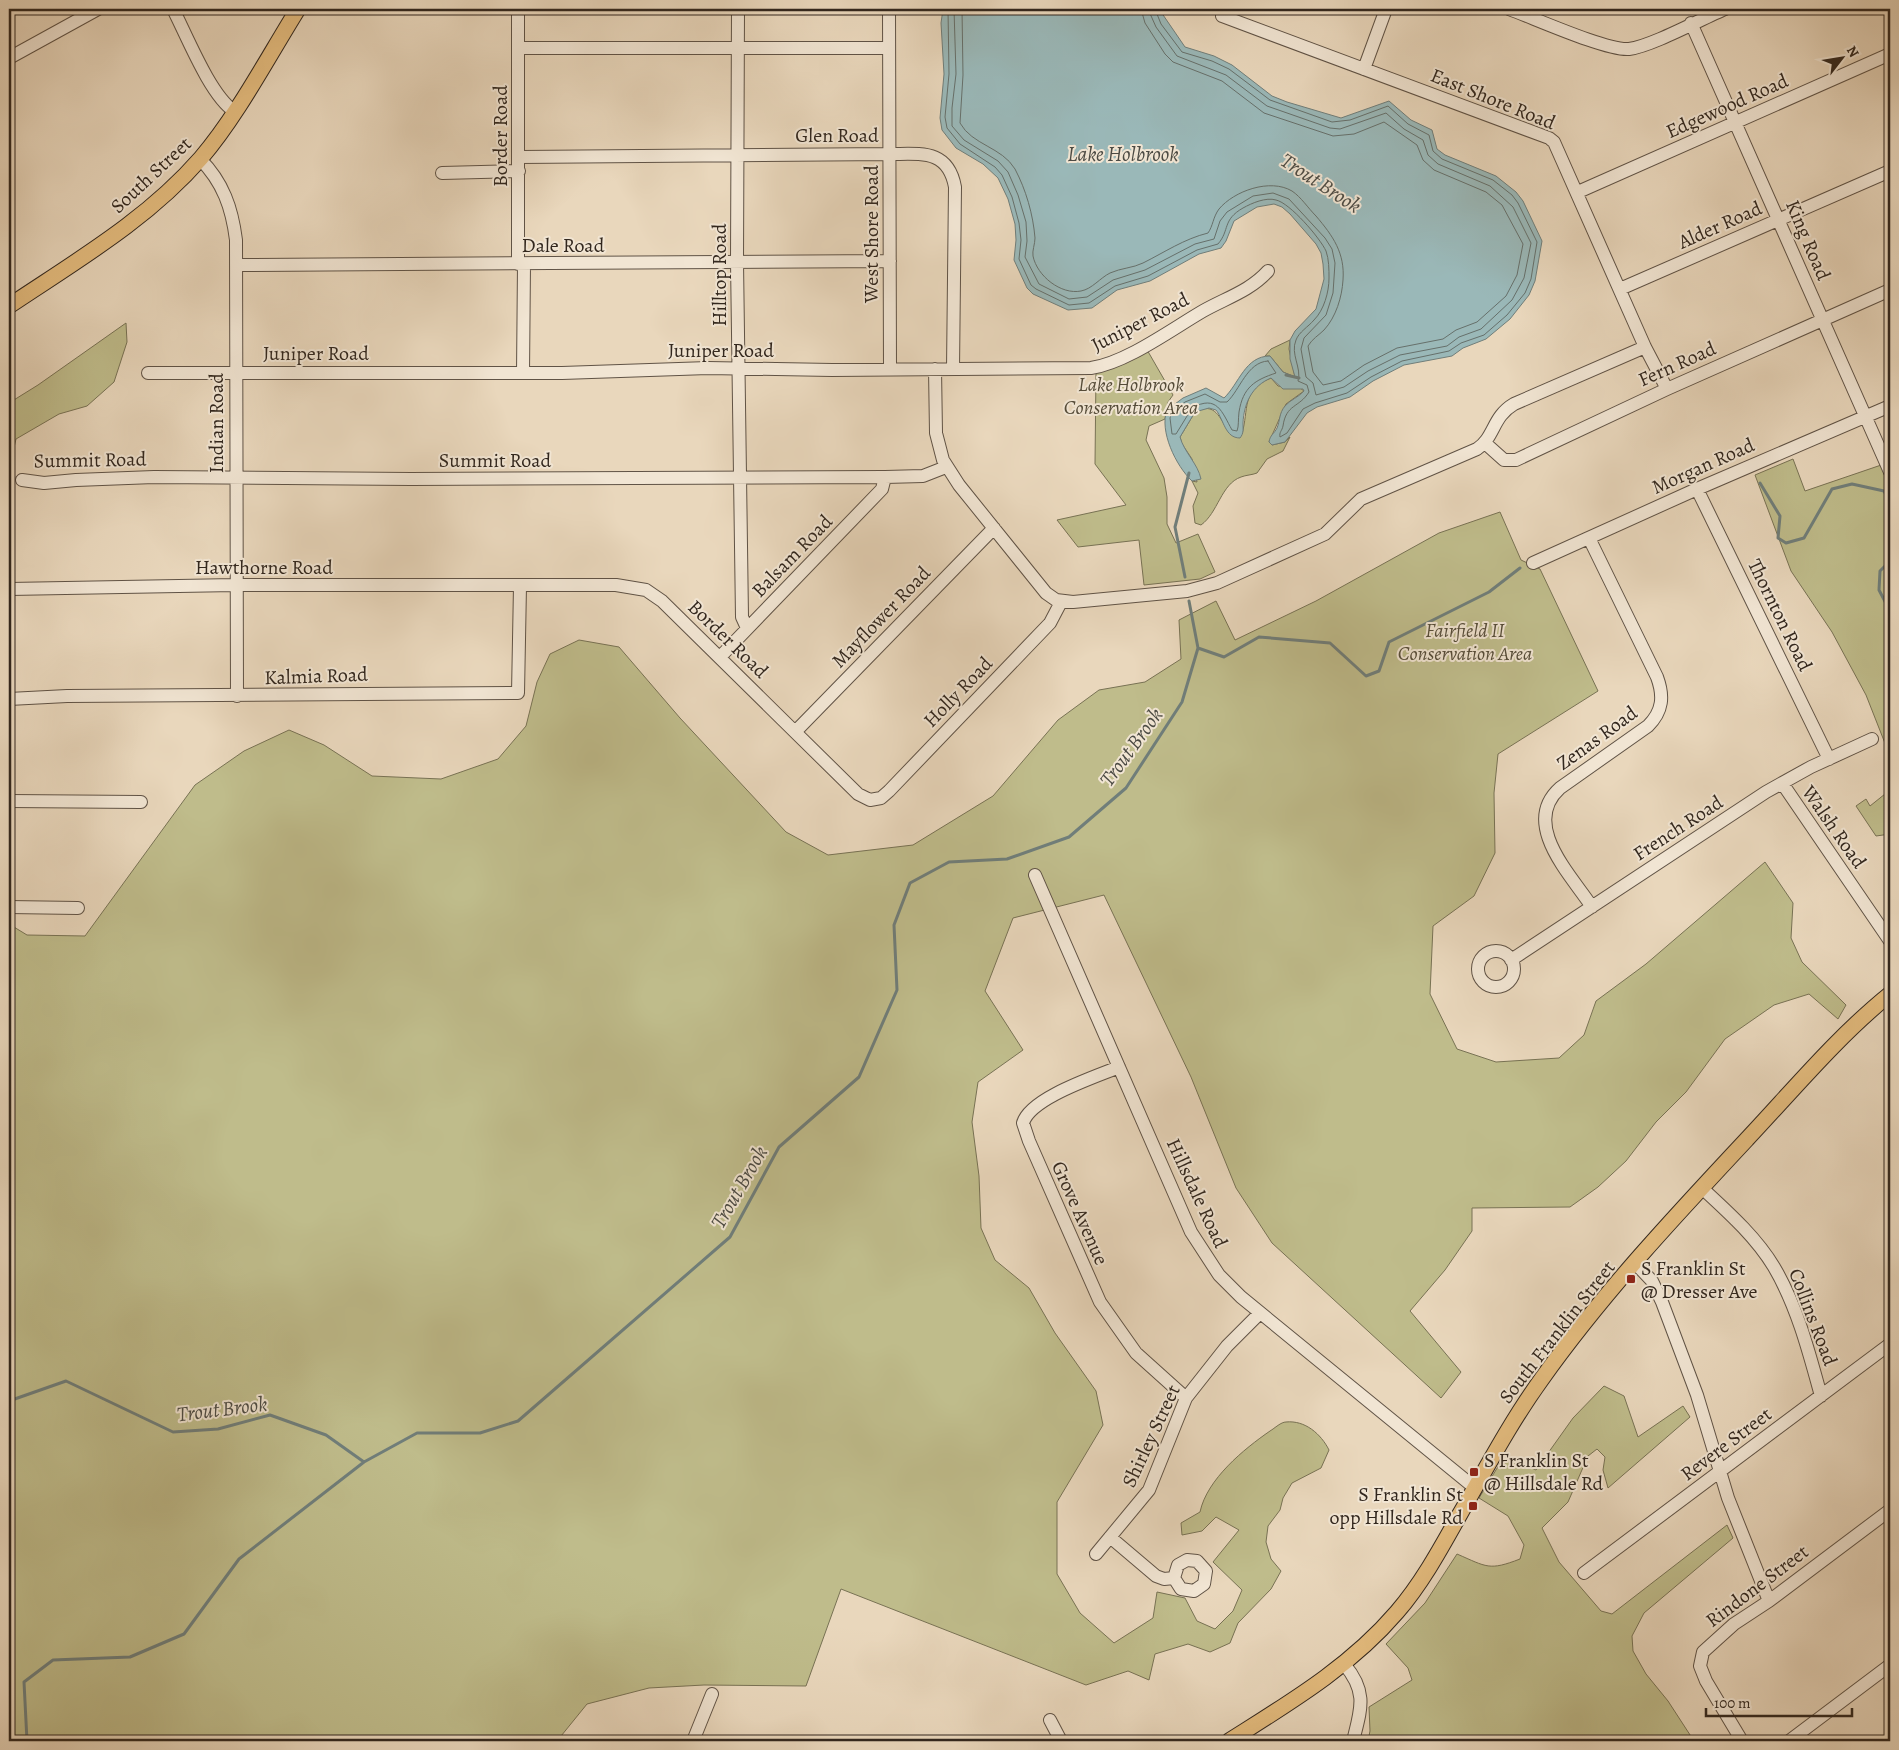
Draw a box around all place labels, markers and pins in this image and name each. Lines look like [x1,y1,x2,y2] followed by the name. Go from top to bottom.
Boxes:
[1641,1255,1758,1305] place label: S Franklin St @ Dresser Ave
[1625,1273,1637,1285] marker: S Franklin St @ Dresser Ave
[1484,1447,1603,1497] place label: S Franklin St @ Hillsdale Rd
[1468,1466,1480,1478] marker: S Franklin St @ Hillsdale Rd
[1329,1481,1463,1531] place label: S Franklin St opp Hillsdale Rd
[1467,1500,1479,1512] marker: S Franklin St opp Hillsdale Rd

